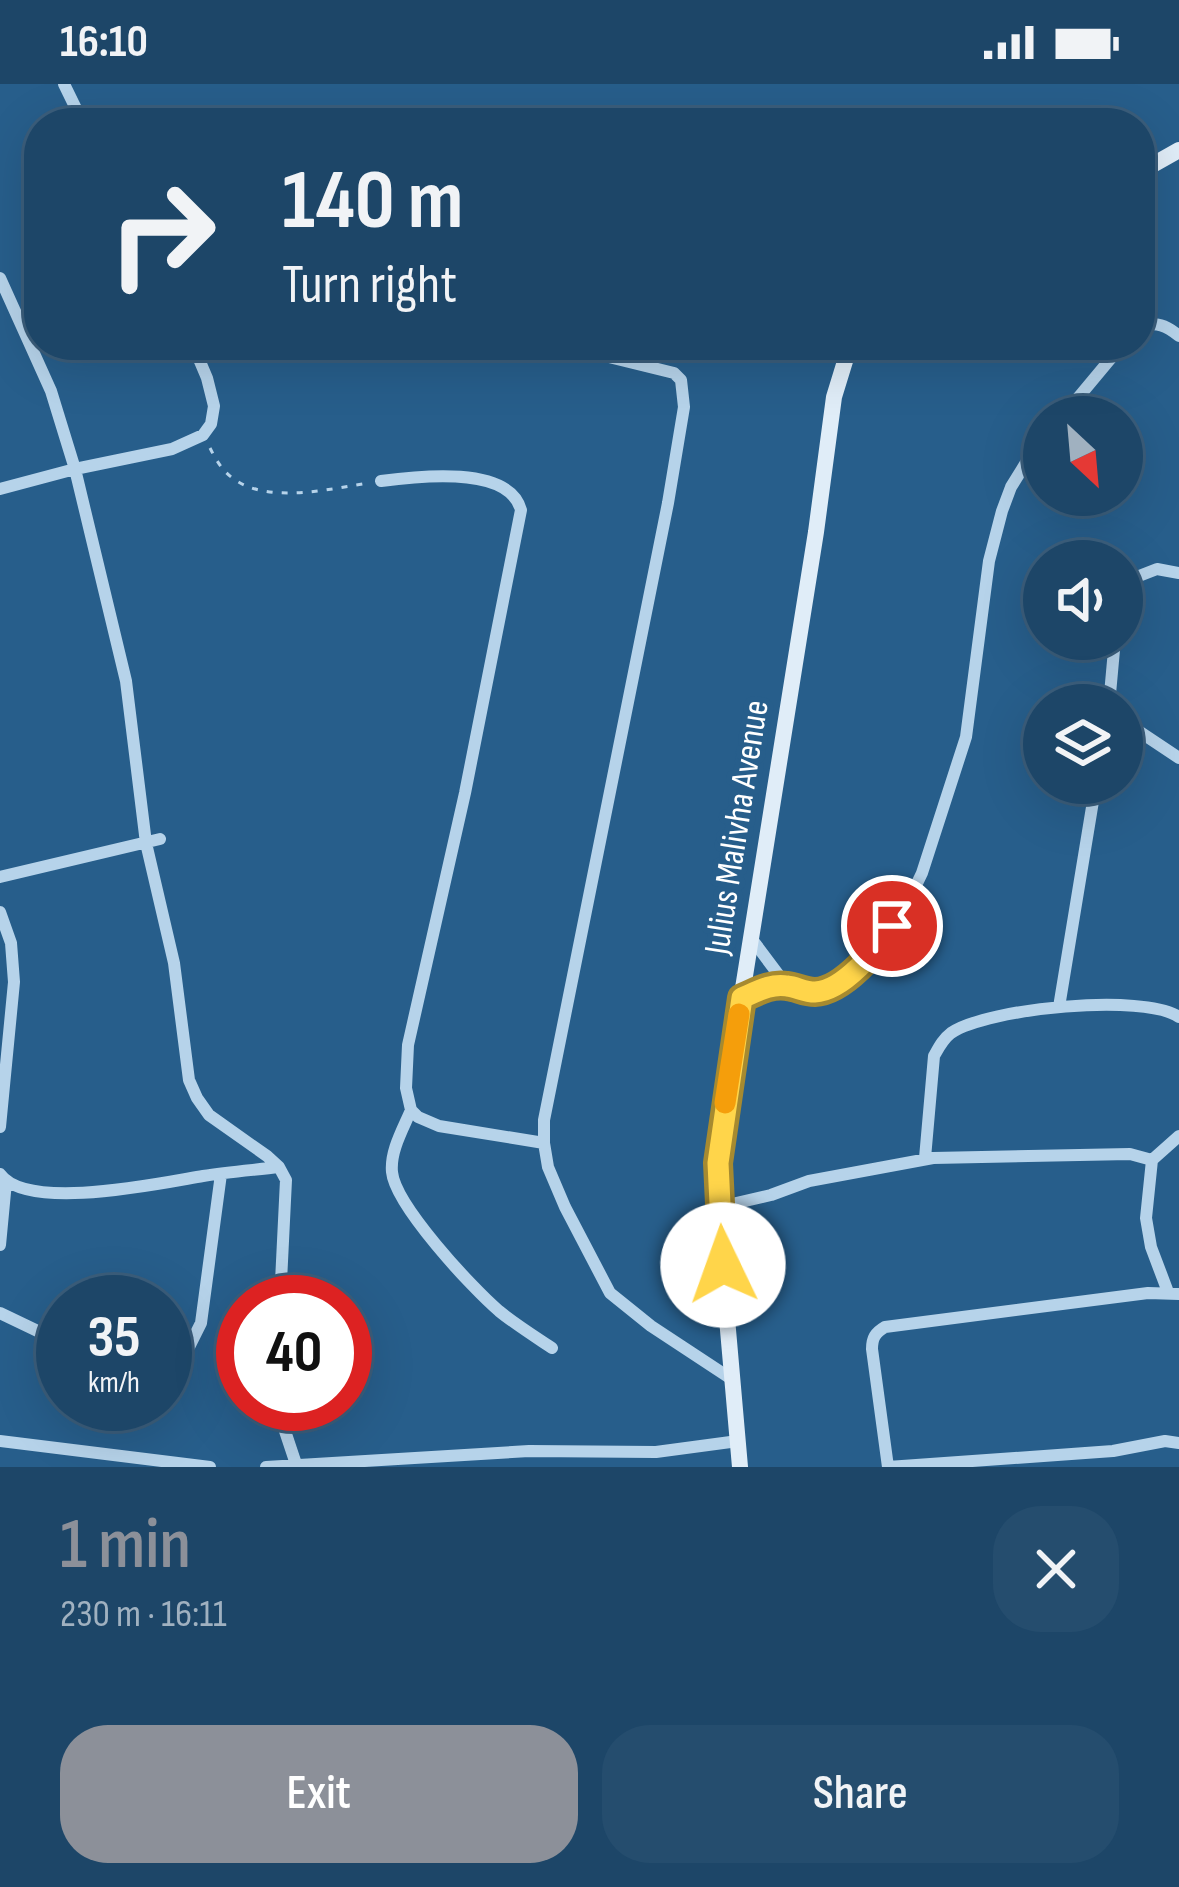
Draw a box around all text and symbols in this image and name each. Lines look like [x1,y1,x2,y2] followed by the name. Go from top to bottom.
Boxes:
[60,15,148,70] text: 16:10
[282,151,463,252] text: 140 m
[84,156,240,312] icon: right
[282,253,457,318] text: Turn right
[1023,396,1143,516] north arrow
[1023,396,1143,804] map controls
[1023,540,1143,660] button: sound
[1023,684,1143,804] button: layers
[696,697,779,958] street label: Julius Malivha Avenue
[841,875,943,977] pin
[859,893,925,959] icon: arrive
[660,1202,786,1328] position arrow
[216,1275,372,1431] speed limit sign: 40
[87,1302,141,1374] text: 35
[88,1365,140,1401] text: km/h
[60,1502,191,1589] text: 1 min
[993,1506,1119,1632] button: close
[60,1591,227,1638] text: 230 m · 16:11
[60,1725,578,1863] button: Exit
[602,1725,1119,1863] button: Share

